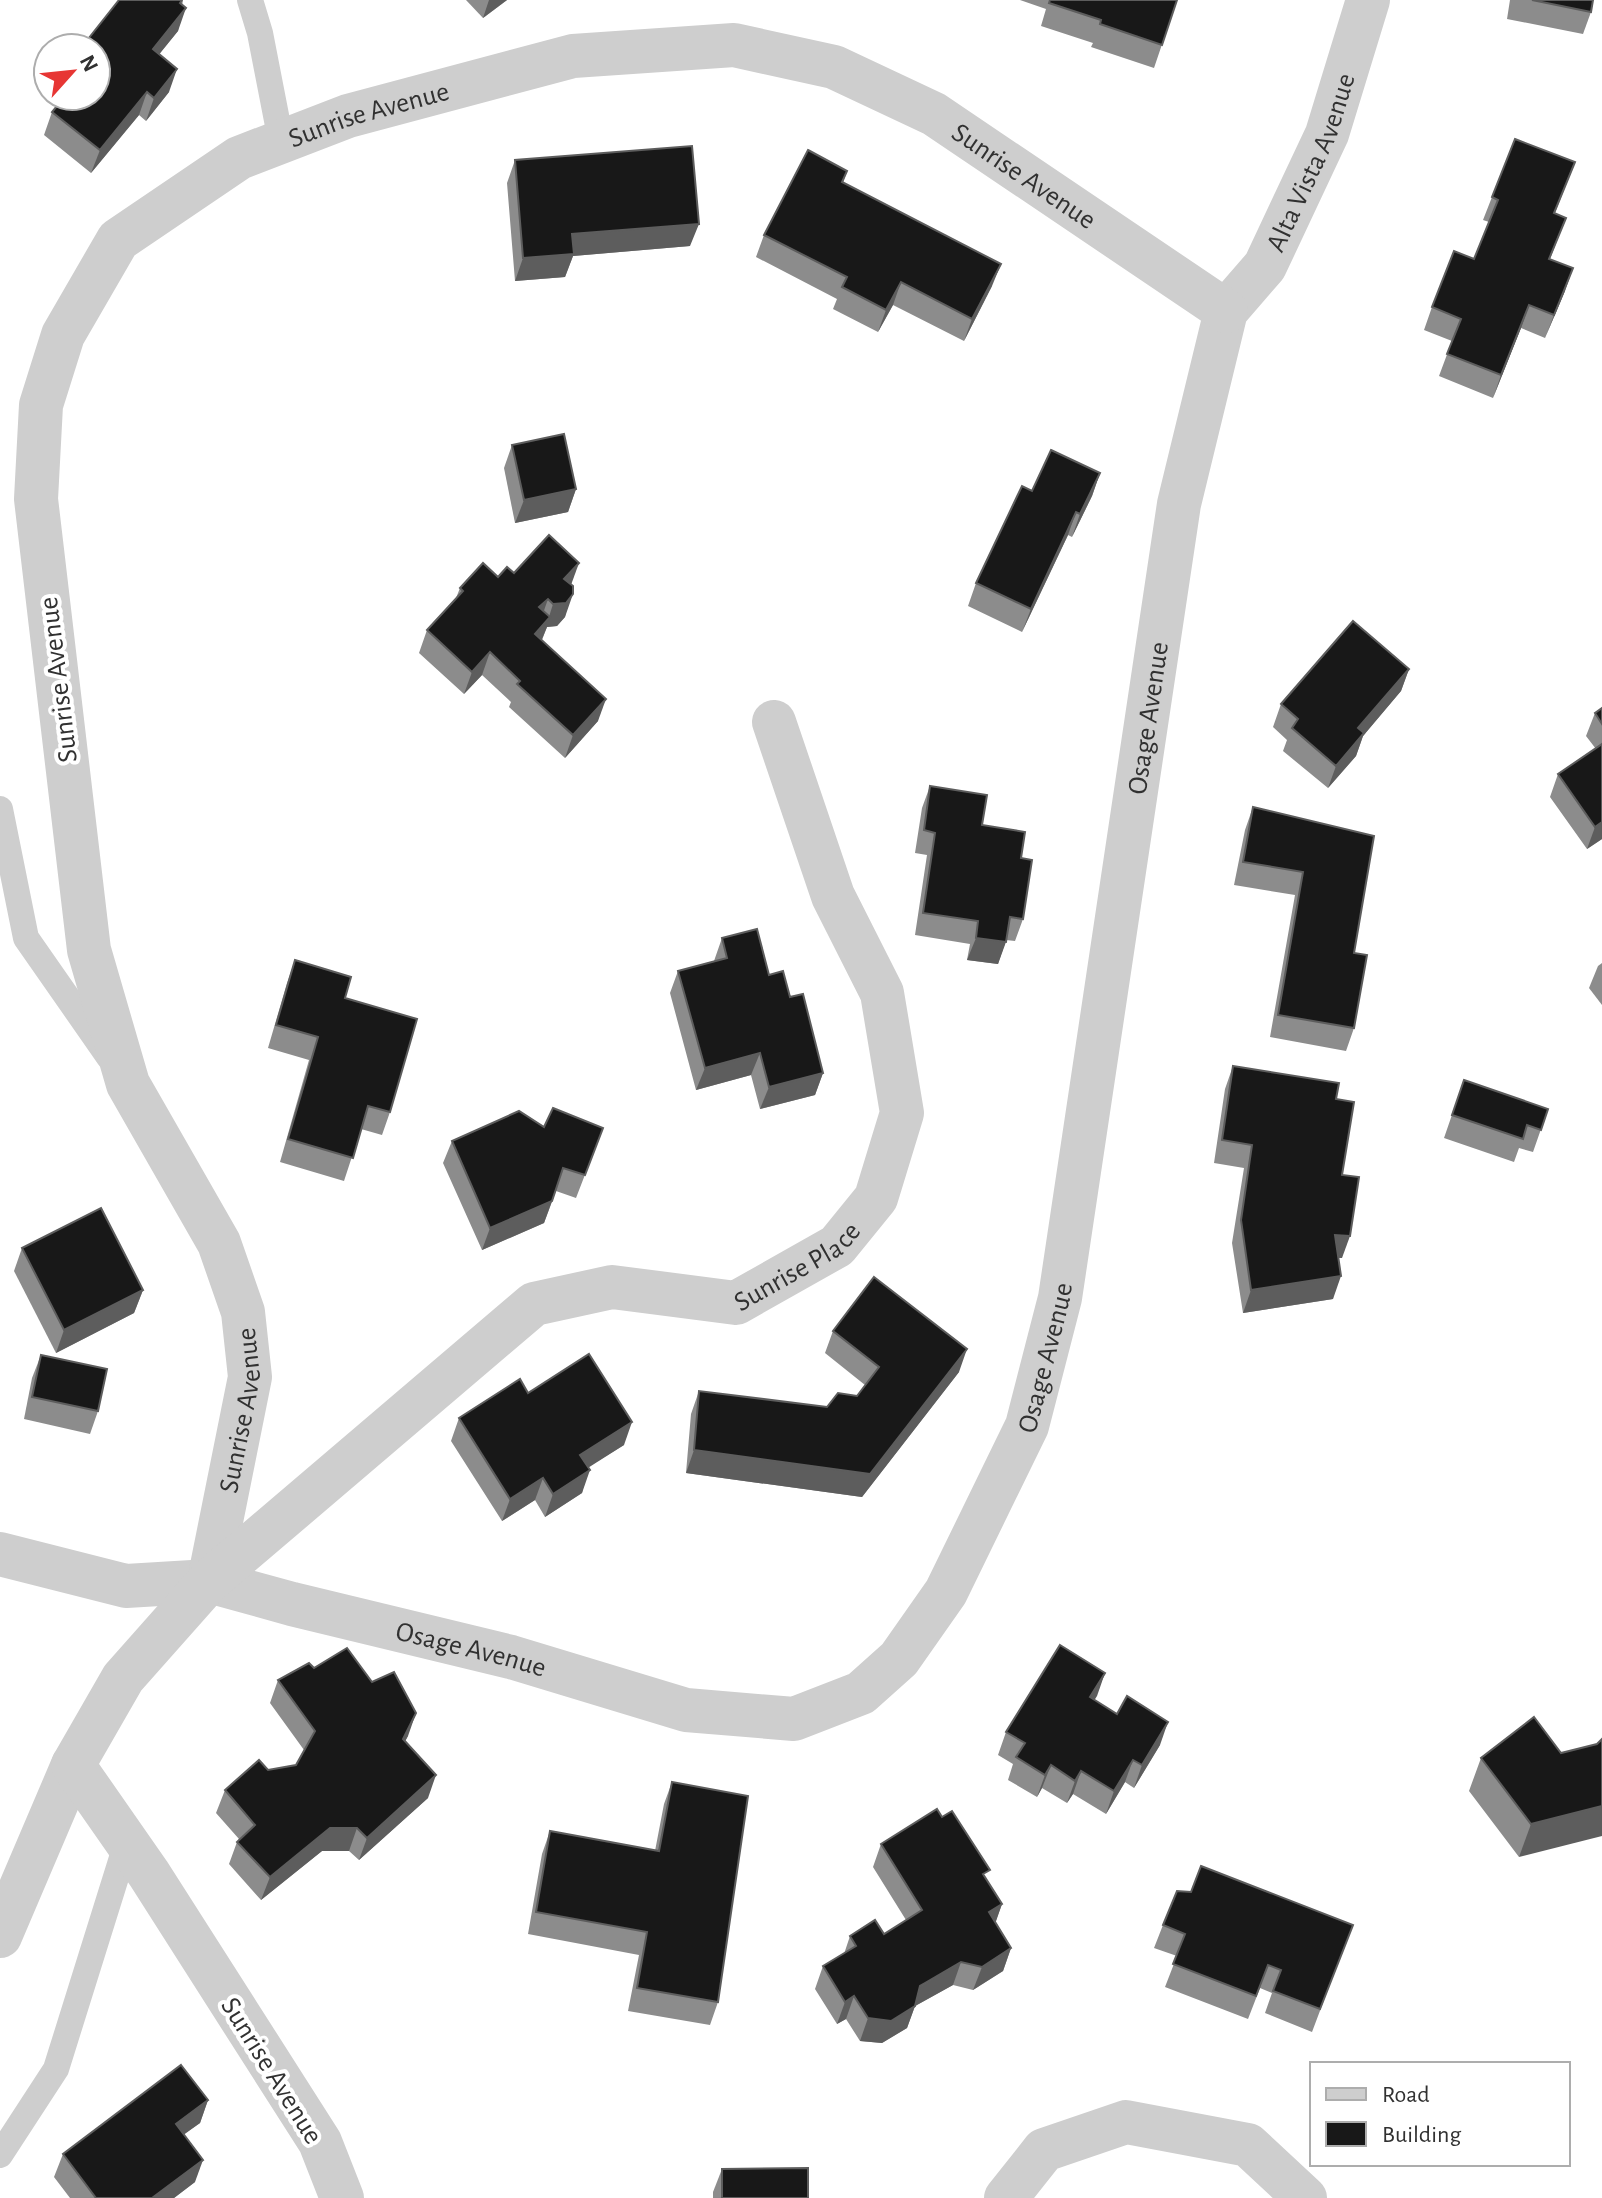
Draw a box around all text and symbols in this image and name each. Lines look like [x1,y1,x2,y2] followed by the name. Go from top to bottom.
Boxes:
[32,32,112,112] north arrow
[76,52,102,75] text: N
[1262,70,1361,256] street label: Alta Vista Avenue
[285,78,452,154] street label: Sunrise Avenue
[946,118,1100,235] street label: Sunrise Avenue
[35,595,83,764] street label: Sunrise Avenue
[1124,640,1174,796] street label: Osage Avenue
[730,1218,866,1317] street label: Sunrise Place
[1014,1281,1078,1436] street label: Osage Avenue
[215,1326,266,1495] street label: Sunrise Avenue
[393,1618,549,1683] street label: Osage Avenue
[215,1993,327,2149] street label: Sunrise Avenue
[1310,2062,1570,2166] legend
[1382,2083,1430,2107] text: Road
[1382,2123,1461,2147] text: Building

